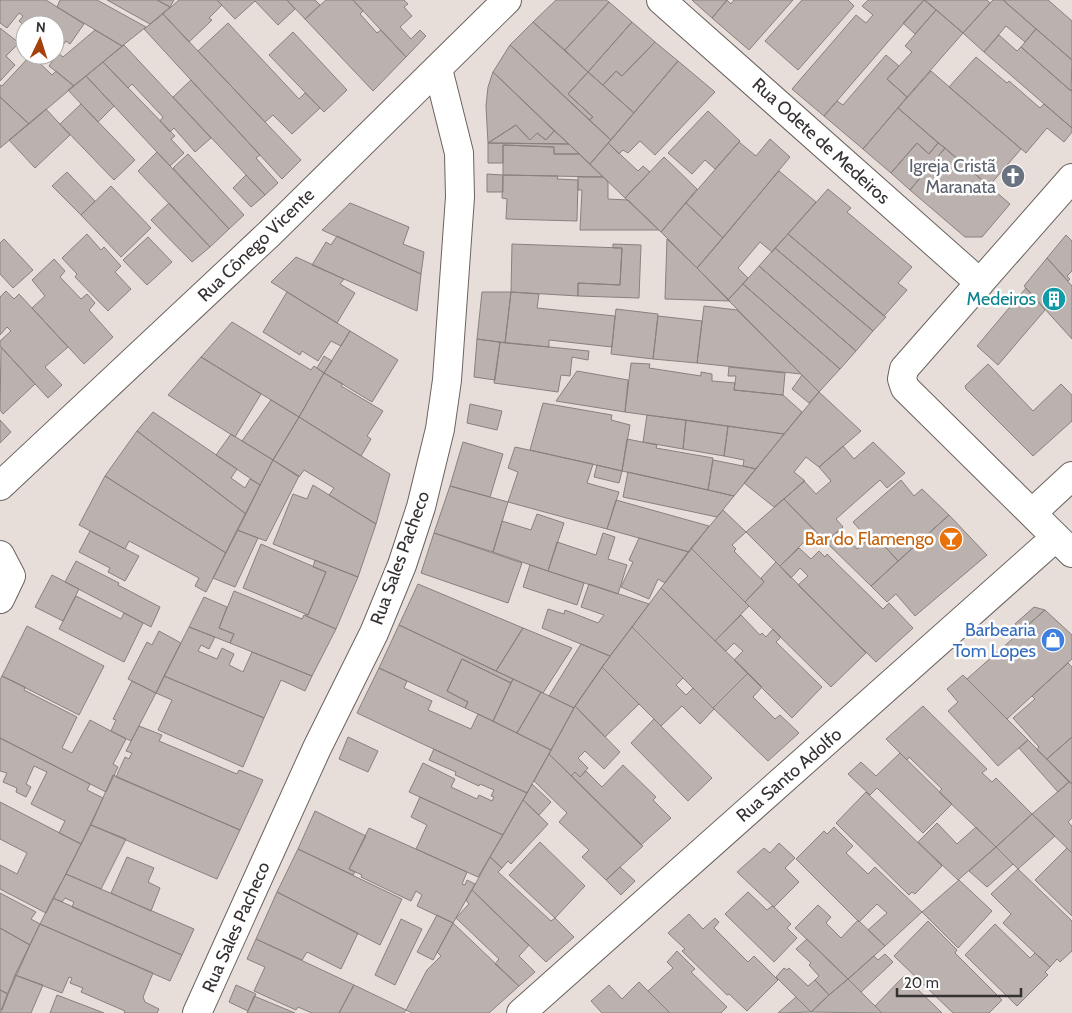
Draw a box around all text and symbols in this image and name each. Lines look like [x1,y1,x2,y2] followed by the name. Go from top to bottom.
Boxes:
[15,15,65,65] north arrow
[35,18,46,36] text: N
[748,73,894,209] street label: Rua Odete de Medeiros
[909,155,996,198] place label: Igreja Cristã Maranata
[1000,163,1026,189] church icon: Igreja Cristã Maranata
[193,184,319,306] street label: Rua Cônego Vicente
[1041,286,1067,312] building icon: Medeiros
[967,288,1036,310] place label: Medeiros
[366,488,434,628] street label: Rua Sales Pacheco
[938,526,964,552] bar icon: Bar do Flamengo
[805,528,934,550] place label: Bar do Flamengo
[953,619,1036,662] place label: Barbearia Tom Lopes
[1040,627,1066,653] shop icon: Barbearia Tom Lopes
[732,723,846,827] street label: Rua Santo Adolfo
[197,858,275,996] street label: Rua Sales Pacheco
[897,966,1021,998] scale bar
[904,974,939,992] text: 20 m

